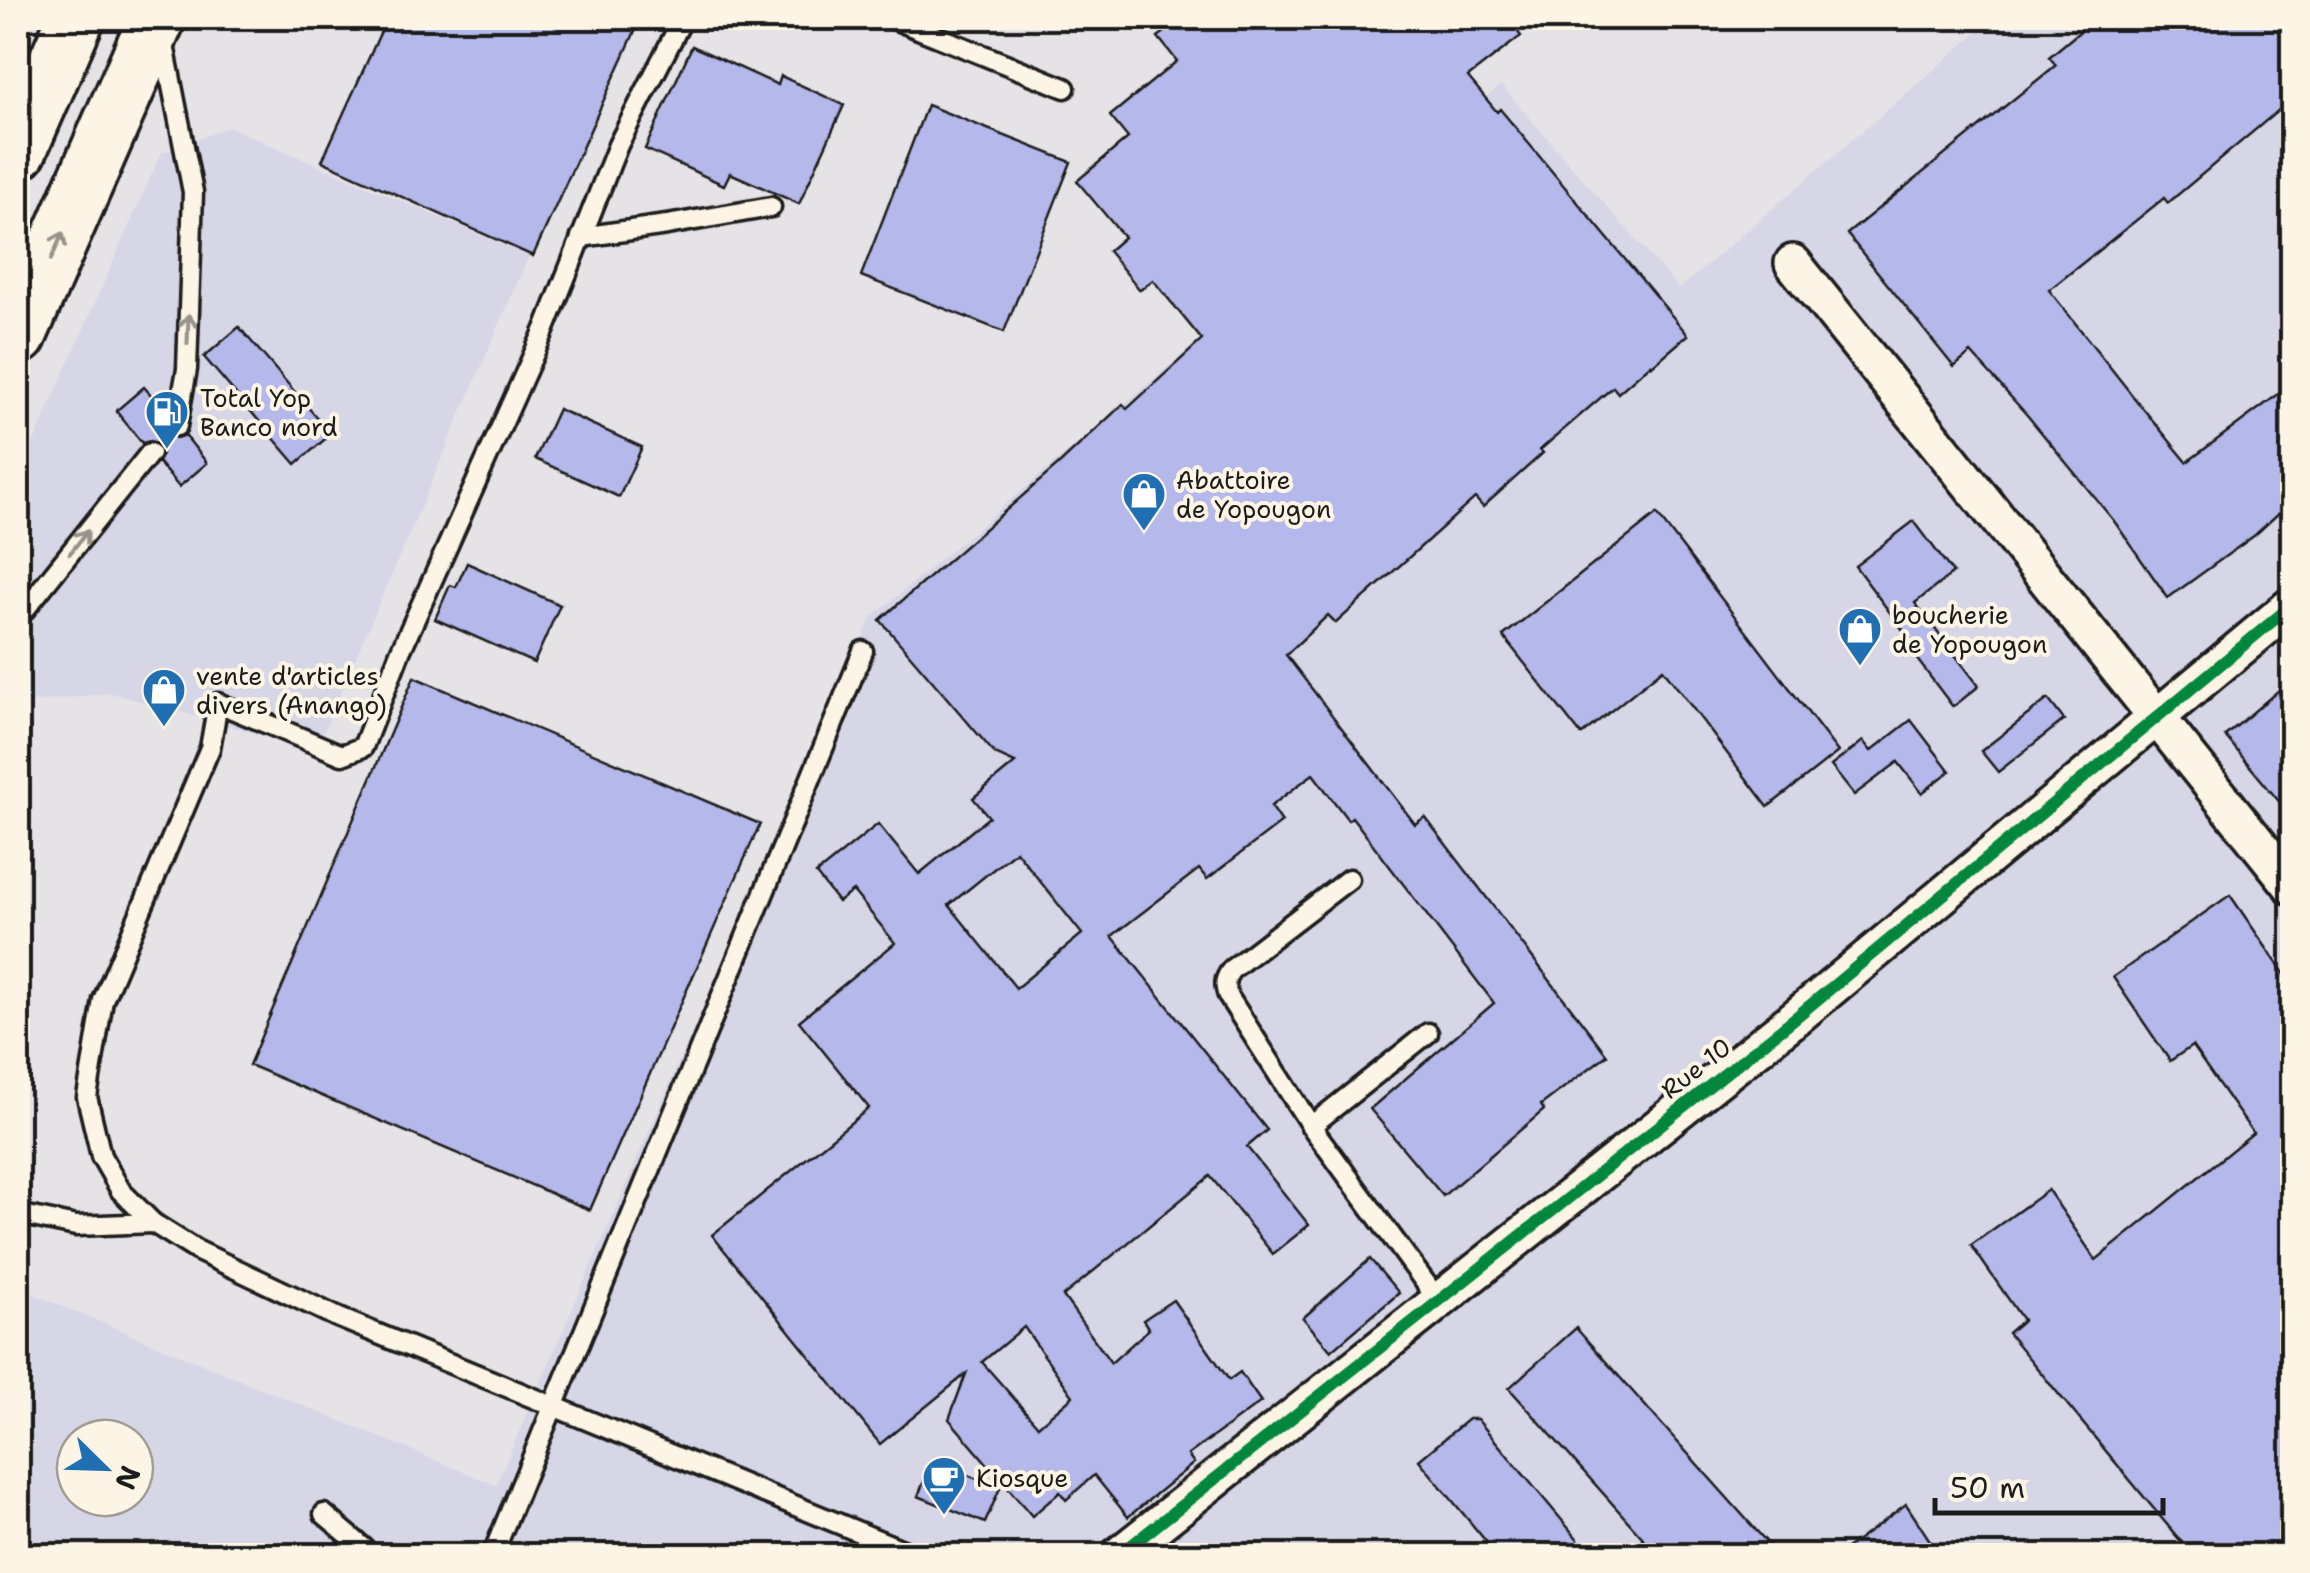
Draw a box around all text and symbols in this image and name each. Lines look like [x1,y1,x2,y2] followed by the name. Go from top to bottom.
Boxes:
[49,231,67,262] one-way arrow
[179,314,198,346] one-way arrow
[200,381,338,444] place label: Total Yop Banco nord
[144,389,190,450] fuel station icon: Total Yop Banco nord
[1176,463,1331,526] place label: Abattoire de Yopougon
[1121,471,1167,532] shop icon: Abattoire de Yopougon
[68,529,89,556] one-way arrow
[1892,598,2047,661] place label: boucherie de Yopougon
[1837,606,1883,667] shop icon: boucherie de Yopougon
[196,659,387,722] place label: vente d'articles divers (Anango)
[141,667,187,728] shop icon: vente d'articles divers (Anango)
[1654,1030,1738,1106] street label: Rue 10
[55,1418,155,1518] north arrow
[1935,1453,2162,1515] scale bar
[921,1455,967,1516] cafe icon: Kiosque
[106,1460,150,1495] text: N
[976,1461,1068,1495] place label: Kiosque
[1950,1467,2025,1508] text: 50 m

